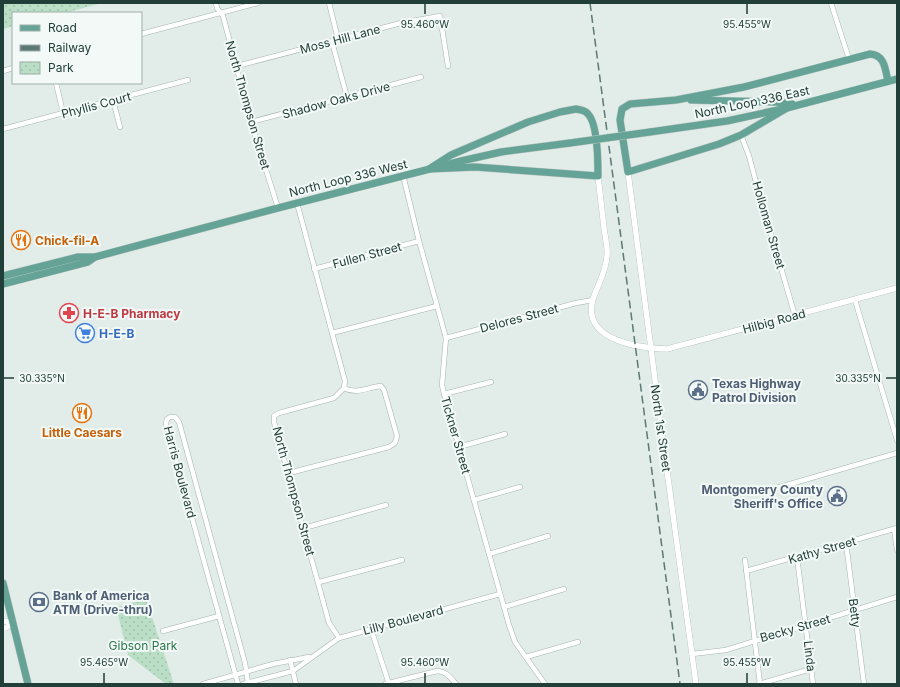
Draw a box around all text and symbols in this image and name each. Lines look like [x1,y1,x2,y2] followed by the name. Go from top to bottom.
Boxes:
[12,12,142,84] legend
[401,18,449,30] text: 95.460°W
[723,18,771,30] text: 95.455°W
[48,20,77,35] text: Road
[298,21,382,57] street label: Moss Hill Lane
[222,39,274,171] street label: North Thompson Street
[48,40,92,55] text: Railway
[48,60,74,75] text: Park
[280,78,392,122] street label: Shadow Oaks Drive
[693,82,811,122] street label: North Loop 336 East
[60,88,133,121] street label: Phyllis Court
[287,156,409,200] street label: North Loop 336 West
[749,179,789,271] street label: Holloman Street
[10,229,32,251] restaurant icon: Chick-fil-A
[35,233,99,248] place label: Chick-fil-A
[331,239,403,271] street label: Fullen Street
[478,300,560,336] street label: Delores Street
[58,302,80,324] pharmacy icon: H-E-B Pharmacy
[741,305,807,337] street label: Hilbig Road
[83,306,181,321] place label: H-E-B Pharmacy
[74,322,96,344] supermarket icon: H-E-B
[99,326,134,341] place label: H-E-B
[19,372,65,384] text: 30.335°N
[835,372,881,384] text: 30.335°N
[712,376,802,405] place label: Texas Highway Patrol Division
[687,379,709,401] public building icon: Texas Highway Patrol Division
[647,384,675,473] street label: North 1st Street
[438,395,474,476] street label: Tickner Street
[71,402,93,424] restaurant icon: Little Caesars
[161,424,199,520] street label: Harris Boulevard
[42,425,122,440] place label: Little Caesars
[270,425,318,557] street label: North Thompson Street
[701,482,824,511] place label: Montgomery County Sheriff's Office
[826,485,848,507] public building icon: Montgomery County Sheriff's Office
[786,533,858,567] street label: Kathy Street
[53,588,153,617] place label: Bank of America ATM (Drive-thru)
[28,591,50,613] bank icon: Bank of America ATM (Drive-thru)
[846,598,864,629] street label: Betty
[361,602,445,638] street label: Lilly Boulevard
[758,611,832,645] street label: Becky Street
[109,638,178,653] park label: Gibson Park
[801,640,819,672] street label: Linda
[80,656,128,668] text: 95.465°W
[401,656,449,668] text: 95.460°W
[723,656,771,668] text: 95.455°W

